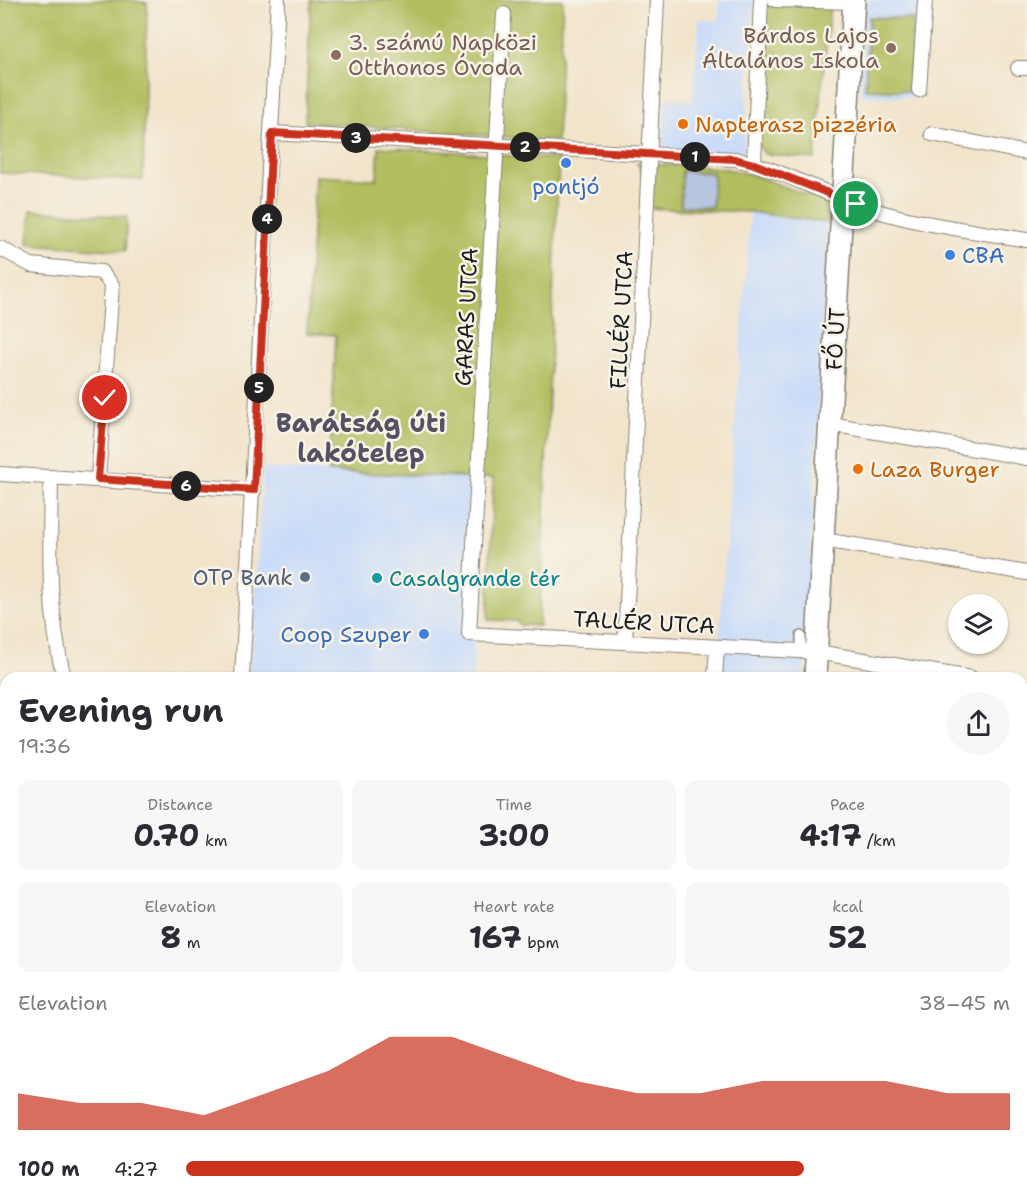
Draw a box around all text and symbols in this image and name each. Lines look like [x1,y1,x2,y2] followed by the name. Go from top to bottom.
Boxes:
[702,21,879,75] place label: Bárdos Lajos Általános Iskola
[348,28,537,82] place label: 3. számú Napközi Otthonos Óvoda
[884,41,898,55] marker: Bárdos Lajos Általános Iskola
[329,48,343,62] marker: 3. számú Napközi Otthonos Óvoda
[695,110,897,139] place label: Napterasz pizzéria
[676,117,690,131] marker: Napterasz pizzéria
[341,123,371,153] pin: 3
[350,127,362,148] text: 3
[510,132,540,162] pin: 2
[519,136,531,157] text: 2
[680,142,710,172] pin: 1
[691,146,699,167] text: 1
[559,156,573,170] marker: pontjó
[532,172,600,201] place label: pontjó
[830,178,881,229] pin
[839,187,872,220] icon: arrive
[252,204,282,234] pin: 4
[261,208,273,229] text: 4
[962,241,1004,270] place label: CBA
[448,247,485,387] street label: GARAS UTCA
[943,248,957,262] marker: CBA
[603,250,640,390] street label: FILLÉR UTCA
[819,306,852,371] street label: FŐ ÚT
[79,372,130,423] pin
[244,373,274,403] pin: 5
[254,377,264,398] text: 5
[88,381,121,414] icon: check
[276,405,446,470] district label: Barátság úti lakótelep
[870,455,1000,484] place label: Laza Burger
[851,462,865,476] marker: Laza Burger
[171,471,201,501] pin: 6
[180,475,192,496] text: 6
[193,563,293,592] place label: OTP Bank
[389,564,561,593] place label: Casalgrande tér
[298,570,312,584] marker: OTP Bank
[370,571,384,585] marker: Casalgrande tér
[948,594,1008,654] map controls
[948,594,1008,654] button: layers
[572,604,715,641] street label: TALLÉR UTCA
[281,620,412,649] place label: Coop Szuper
[417,627,431,641] marker: Coop Szuper
[18,688,224,733] text: Evening run
[947,692,1010,755] button: share
[18,733,71,759] text: 19:36
[148,794,213,815] text: Distance
[496,794,532,815] text: Time
[830,794,865,815] text: Pace
[133,815,199,856] text: 0.70
[478,815,550,856] text: 3:00
[800,815,862,856] text: 4:17
[199,830,228,851] text: km
[862,830,896,851] text: /km
[145,896,216,917] text: Elevation
[473,896,555,917] text: Heart rate
[832,896,863,917] text: kcal
[160,917,181,958] text: 8
[469,917,522,958] text: 167
[828,917,867,958] text: 52
[181,932,200,953] text: m
[522,932,559,953] text: bpm
[18,990,108,1016] text: Elevation
[919,990,1010,1016] text: 38–45 m
[18,1156,80,1182] text: 100 m
[114,1156,158,1182] text: 4:27

